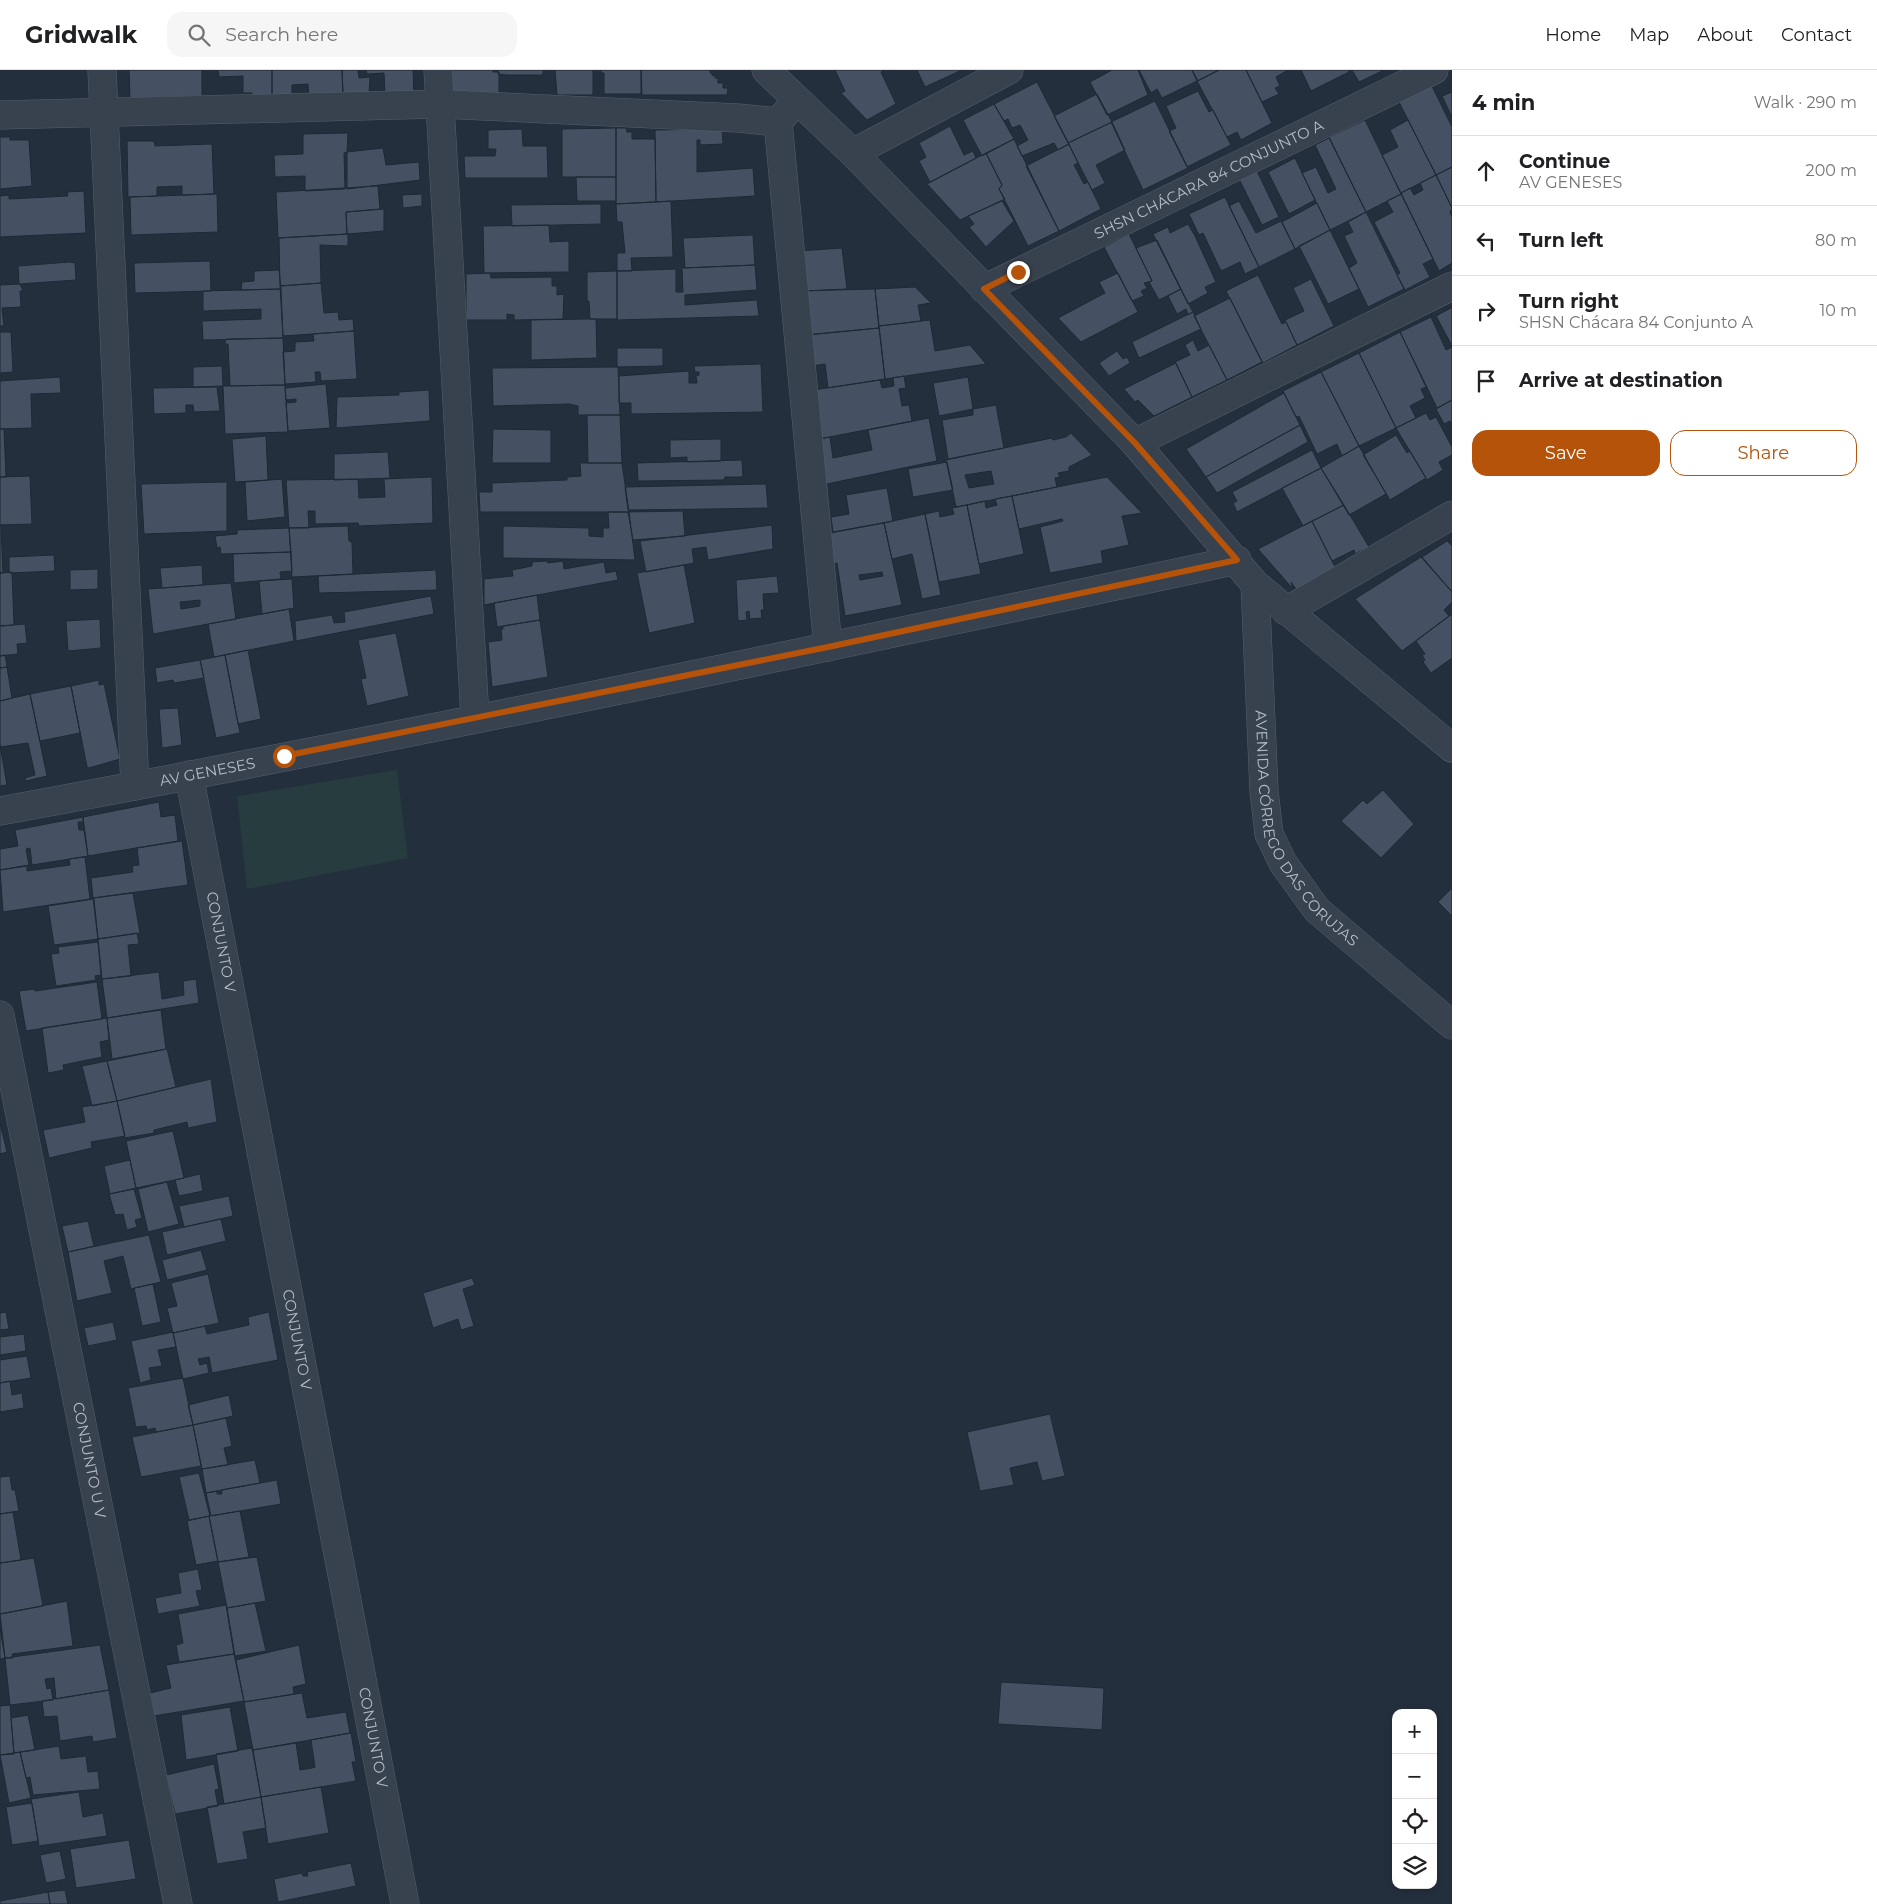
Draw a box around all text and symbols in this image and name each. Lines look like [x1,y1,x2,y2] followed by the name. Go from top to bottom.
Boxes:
[167,12,517,57] search box
[25,20,137,49] text: Gridwalk
[185,21,213,49] icon: search
[225,23,338,46] text: Search here
[1545,24,1601,46] text: Home
[1629,24,1669,46] text: Map
[1697,24,1753,46] text: About
[1781,24,1852,46] text: Contact
[1472,90,1535,115] text: 4 min
[1754,93,1857,112] text: Walk · 290 m
[1091,115,1327,243] street label: SHSN CHÁCARA 84 CONJUNTO A
[1519,150,1610,173] text: Continue
[1472,157,1500,185] icon: ahead
[1806,161,1857,180] text: 200 m
[1519,173,1622,192] text: AV GENESES
[1472,227,1500,255] icon: left
[1519,229,1604,252] text: Turn left
[1815,231,1857,250] text: 80 m
[1007,261,1030,284] route end
[1519,290,1619,313] text: Turn right
[1472,297,1500,325] icon: right
[1819,301,1857,320] text: 10 m
[1519,313,1753,332] text: SHSN Chácara 84 Conjunto A
[1472,367,1500,395] icon: arrive
[1519,369,1723,392] text: Arrive at destination
[1472,430,1660,476] button: Save
[1670,430,1857,476] button: Share
[1251,710,1362,950] street label: AVENIDA CÓRREGO DAS CORUJAS
[273,745,296,768] route start
[158,753,257,790] street label: AV GENESES
[203,890,240,994] street label: CONJUNTO V
[279,1288,317,1392] street label: CONJUNTO V
[69,1400,111,1520] street label: CONJUNTO U V
[355,1686,393,1790] street label: CONJUNTO V
[1392,1709,1437,1889] map controls
[1392,1709,1437,1754] button: +
[1392,1754,1437,1799] button: −
[1392,1799,1437,1844] button: locate
[1392,1844,1437,1889] button: layers

